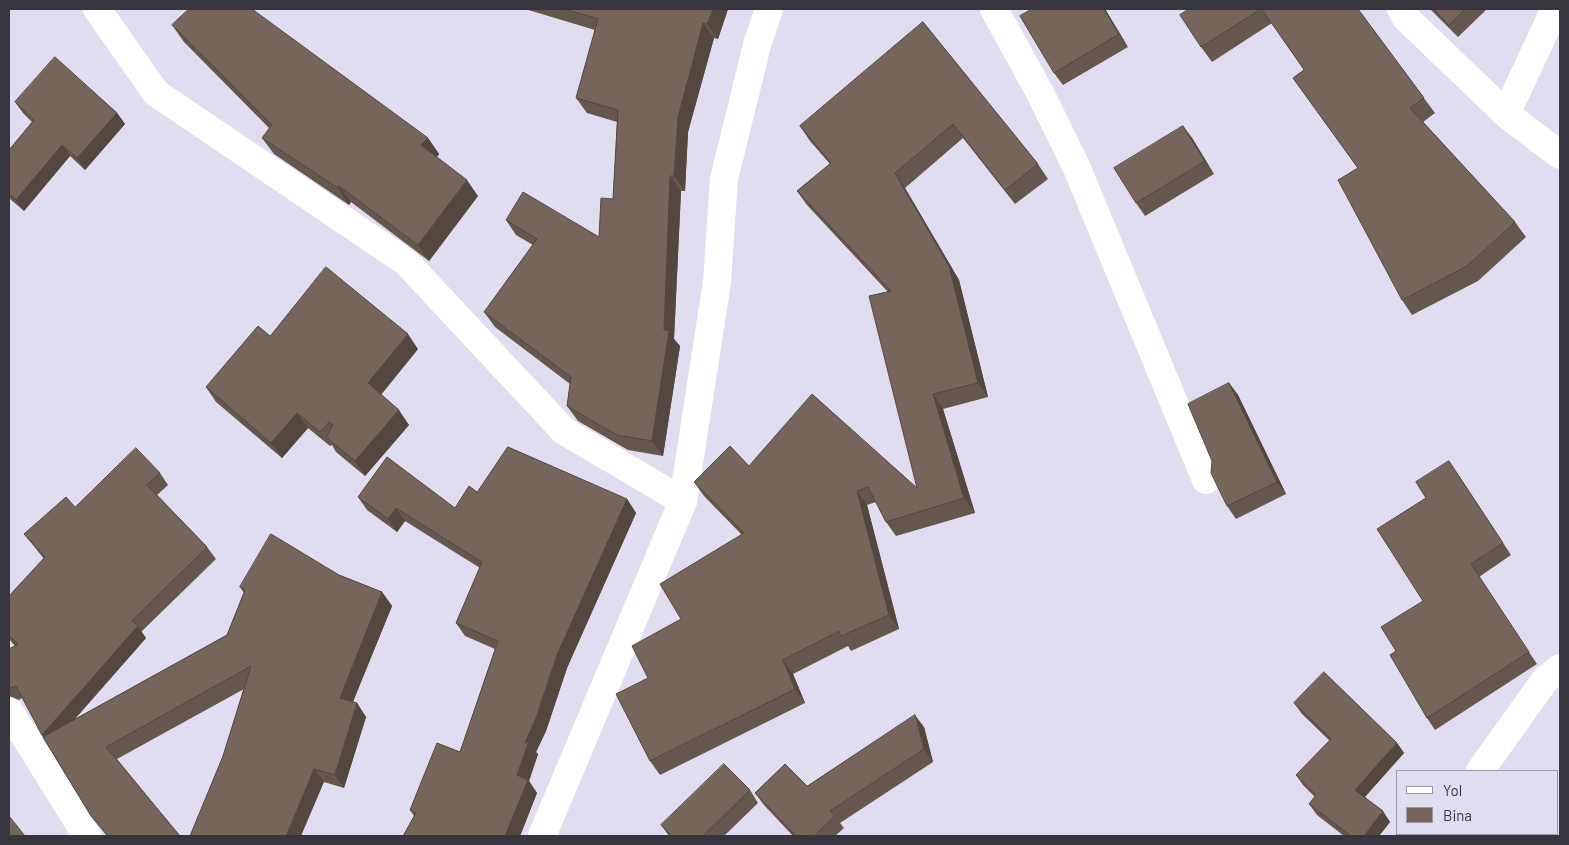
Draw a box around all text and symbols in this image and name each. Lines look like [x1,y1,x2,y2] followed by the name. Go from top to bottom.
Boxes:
[1396,770,1559,835] legend
[1443,781,1462,799] text: Yol
[1443,806,1472,824] text: Bina

